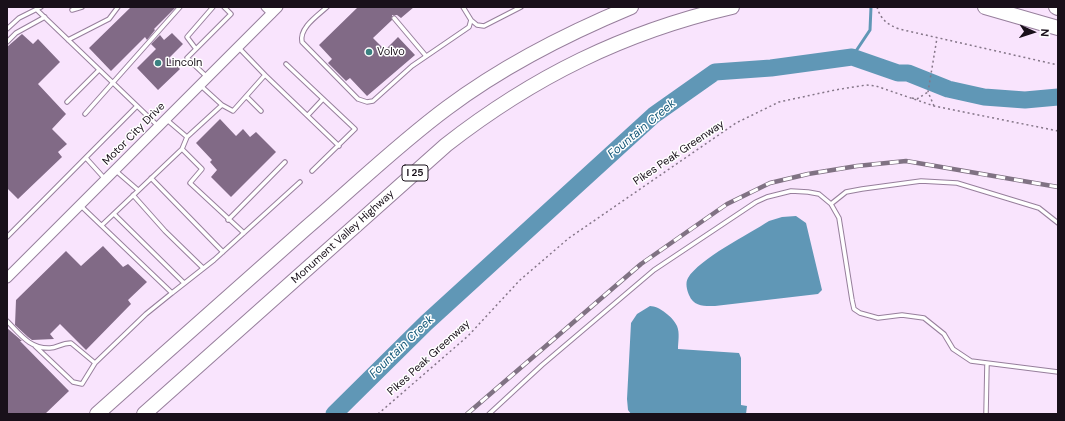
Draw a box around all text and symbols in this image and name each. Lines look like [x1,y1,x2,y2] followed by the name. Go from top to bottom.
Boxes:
[1013,12,1053,52] north arrow
[1038,28,1052,37] text: N
[377,45,405,59] place label: Volvo
[364,47,374,57] marker: Volvo
[166,56,202,70] place label: Lincoln
[153,58,163,68] marker: Lincoln
[605,96,679,162] water label: Fountain Creek
[100,100,168,168] street label: Motor City Drive
[631,118,727,188] street label: Pikes Peak Greenway
[402,165,428,181] road number: I 25
[289,187,397,287] street label: Monument Valley Highway
[367,313,437,381] water label: Fountain Creek
[385,317,473,399] street label: Pikes Peak Greenway

